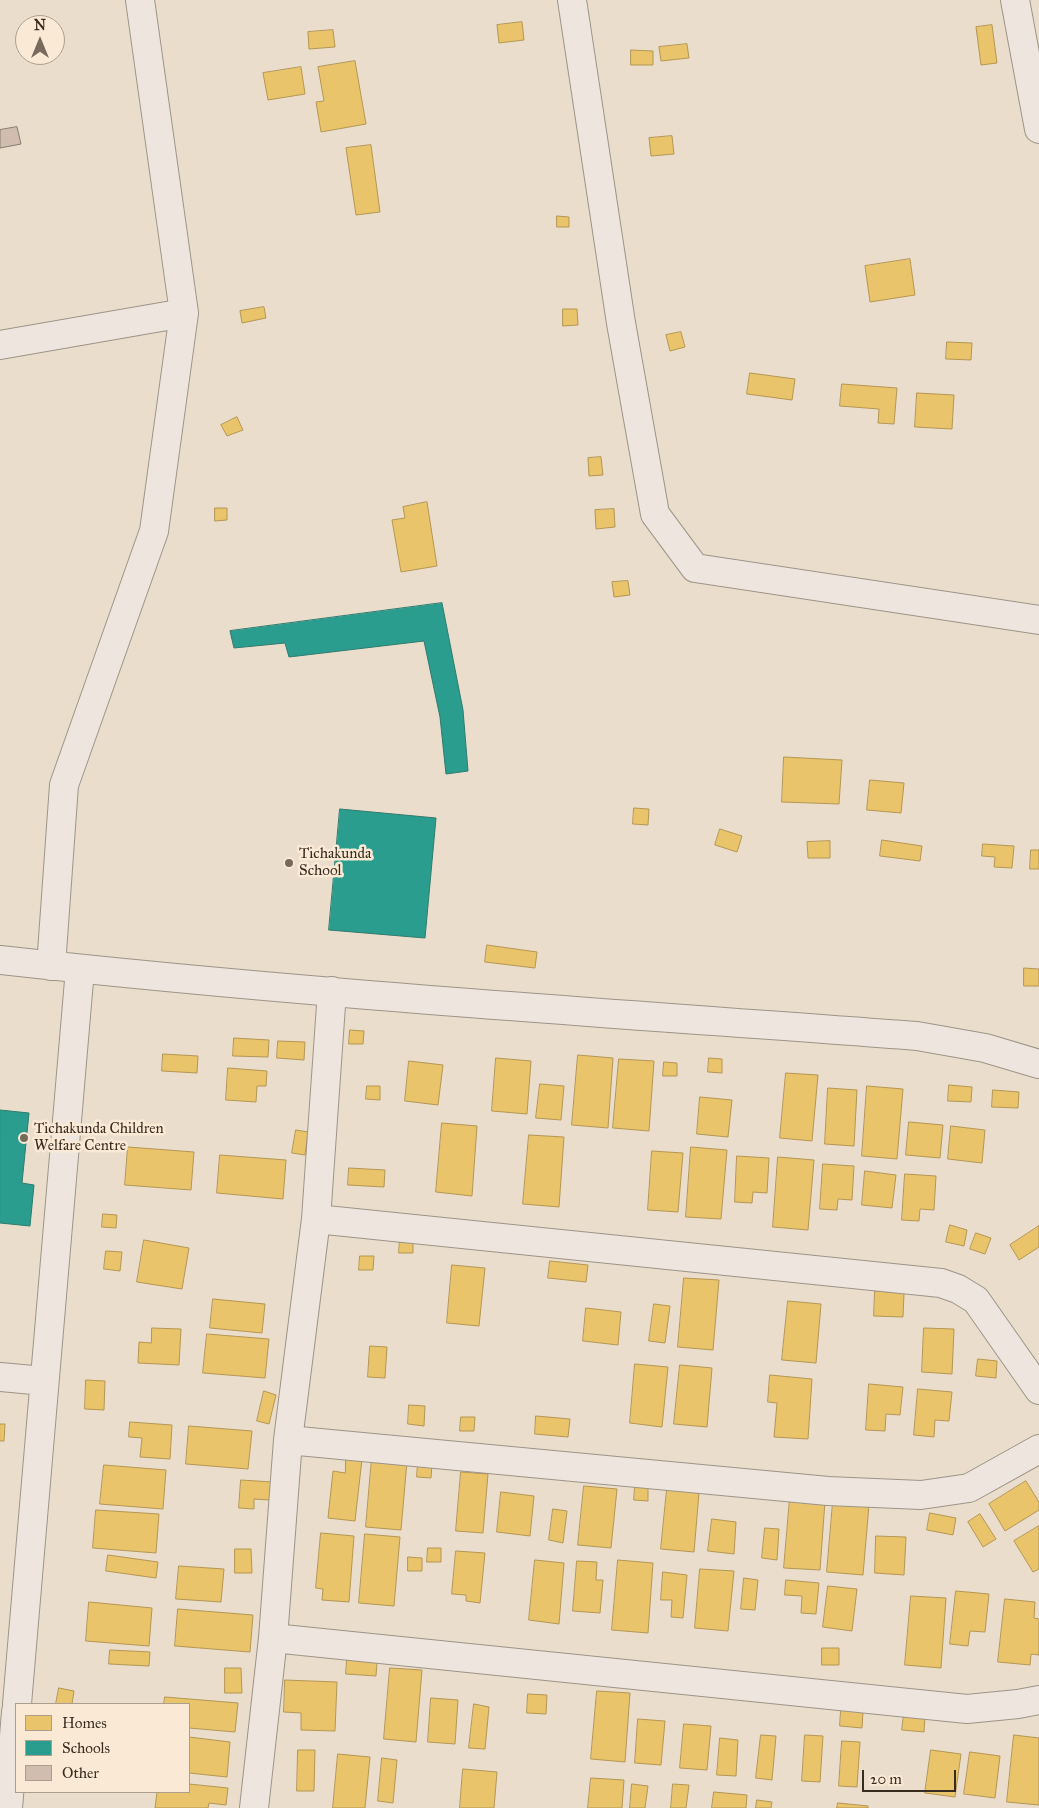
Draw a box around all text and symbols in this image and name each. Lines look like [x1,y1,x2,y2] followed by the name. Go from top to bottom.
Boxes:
[15,15,65,65] north arrow
[34,17,46,34] text: N
[299,845,371,880] place label: Tichakunda School
[283,857,295,869] marker: Tichakunda School
[34,1120,164,1155] place label: Tichakunda Children Welfare Centre
[18,1132,30,1144] marker: Tichakunda Children Welfare Centre
[15,1703,190,1793] legend
[62,1714,107,1732] text: Homes
[62,1739,110,1757] text: Schools
[864,1760,958,1792] scale bar
[62,1764,99,1782] text: Other
[870,1770,902,1788] text: 20 m

